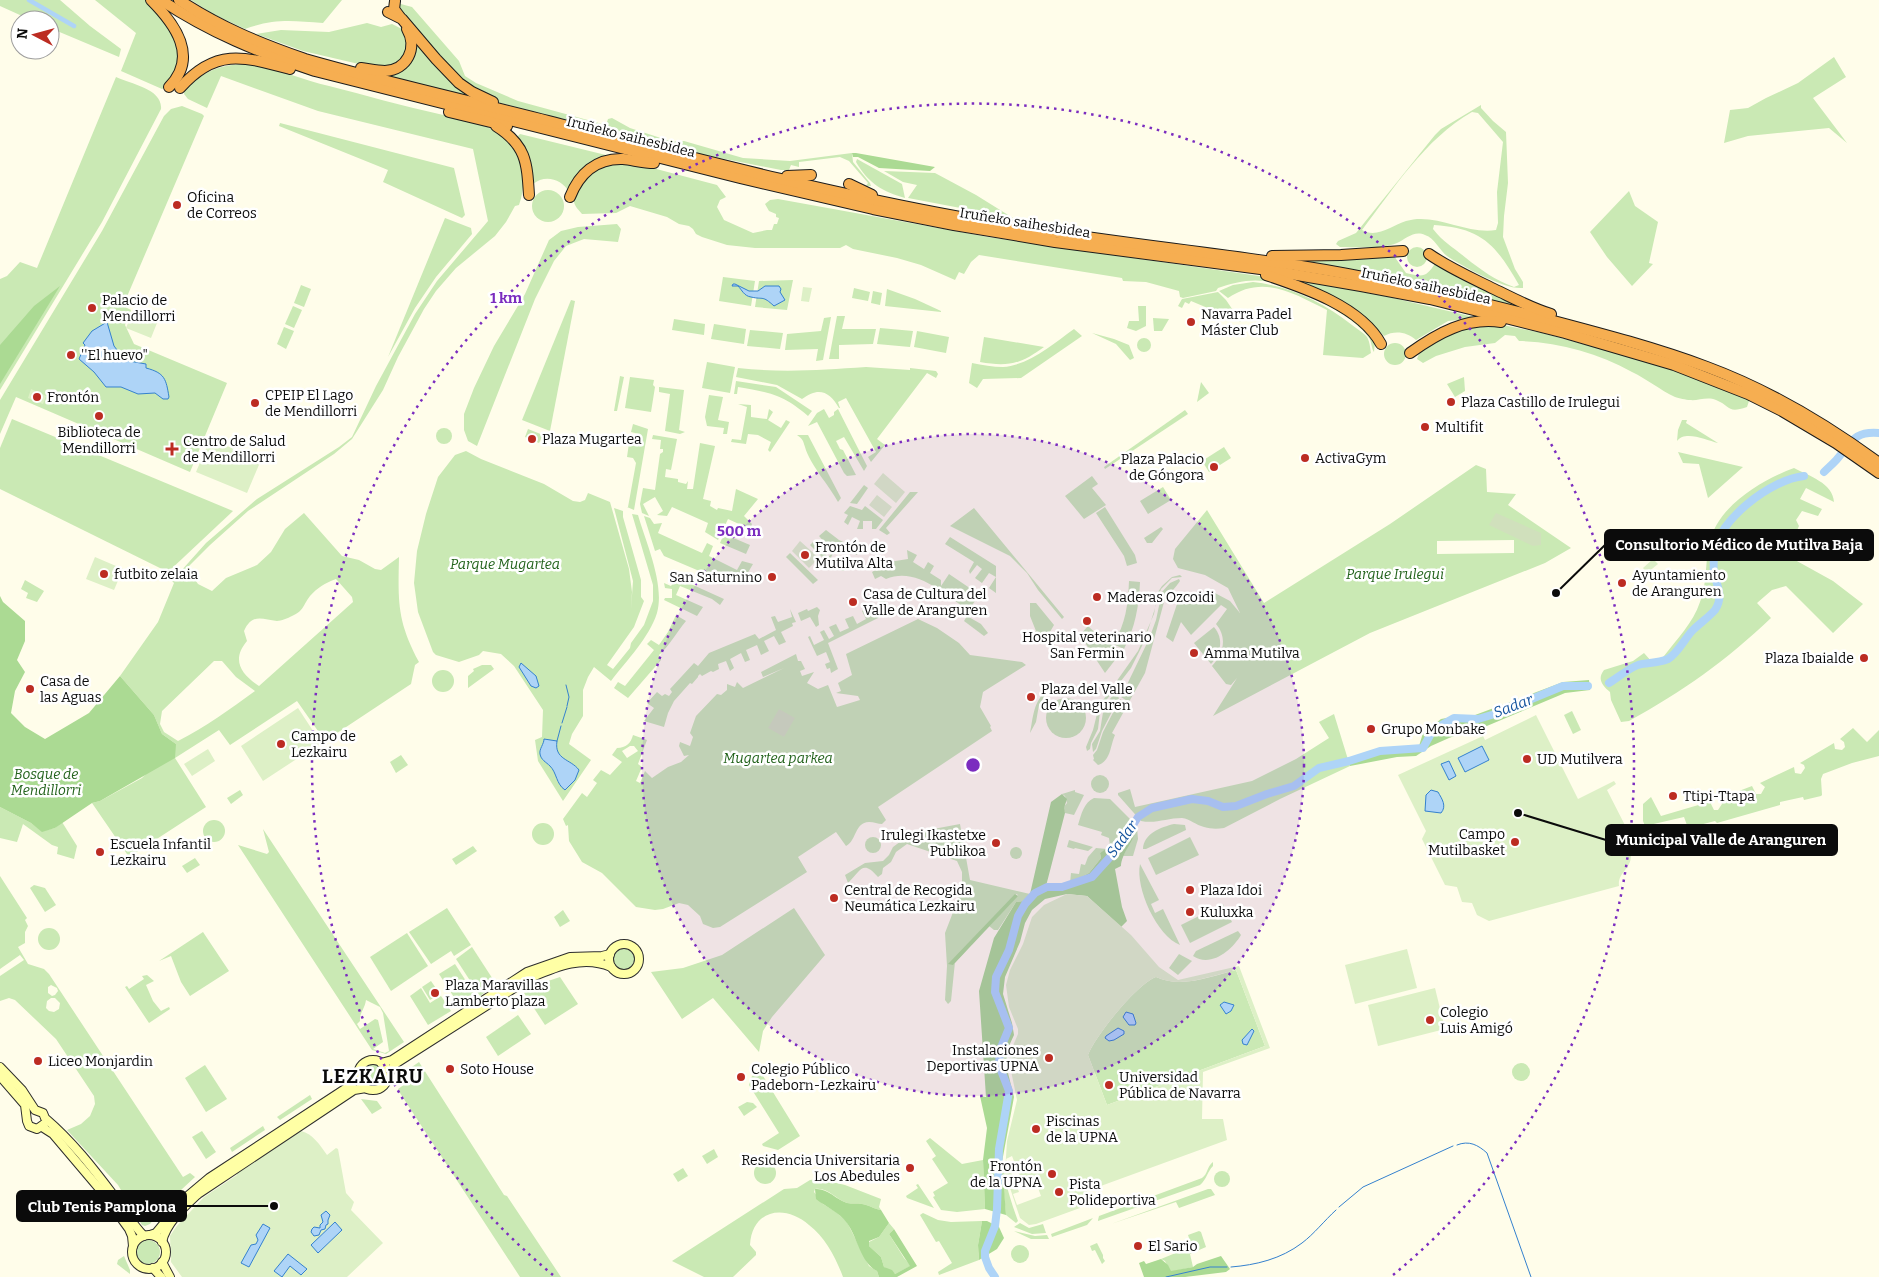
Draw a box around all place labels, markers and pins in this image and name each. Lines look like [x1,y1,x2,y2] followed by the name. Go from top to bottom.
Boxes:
[187,189,257,222] place label: Oficina de Correos
[171,199,183,211] marker: Oficina de Correos
[102,292,176,325] place label: Palacio de Mendillorri
[86,302,98,314] marker: Palacio de Mendillorri
[1201,306,1292,339] place label: Navarra Padel Máster Club
[1185,316,1197,328] marker: Navarra Padel Máster Club
[81,347,148,364] place label: ''El huevo"
[65,349,77,361] marker: ''El huevo"
[265,387,357,420] place label: CPEIP El Lago de Mendillorri
[47,389,99,406] place label: Frontón
[31,391,43,403] marker: Frontón
[1461,394,1620,411] place label: Plaza Castillo de Irulegui
[1445,396,1457,408] marker: Plaza Castillo de Irulegui
[249,397,261,409] marker: CPEIP El Lago de Mendillorri
[93,410,105,422] marker: Biblioteca de Mendillorri
[1435,419,1484,436] place label: Multifit
[1419,421,1431,433] marker: Multifit
[57,424,141,457] place label: Biblioteca de Mendillorri
[542,431,642,448] place label: Plaza Mugartea
[183,433,285,466] place label: Centro de Salud de Mendillorri
[526,433,538,445] marker: Plaza Mugartea
[165,442,179,456] marker: Centro de Salud de Mendillorri
[1315,450,1387,467] place label: ActivaGym
[1121,451,1204,484] place label: Plaza Palacio de Góngora
[1299,452,1311,464] marker: ActivaGym
[1208,461,1220,473] marker: Plaza Palacio de Góngora
[1605,530,1873,560] callout: Consultorio Médico de Mutilva Baja
[815,539,893,572] place label: Frontón de Mutilva Alta
[799,549,811,561] marker: Frontón de Mutilva Alta
[114,566,198,583] place label: futbito zelaia
[1632,567,1726,600] place label: Ayuntamiento de Aranguren
[98,568,110,580] marker: futbito zelaia
[669,569,762,586] place label: San Saturnino
[766,571,778,583] marker: San Saturnino
[1616,577,1628,589] marker: Ayuntamiento de Aranguren
[863,586,987,619] place label: Casa de Cultura del Valle de Aranguren
[1107,589,1215,606] place label: Maderas Ozcoidi
[1091,591,1103,603] marker: Maderas Ozcoidi
[847,596,859,608] marker: Casa de Cultura del Valle de Aranguren
[1081,615,1093,627] marker: Hospital veterinario San Fermin
[1022,629,1152,662] place label: Hospital veterinario San Fermin
[1204,645,1300,662] place label: Amma Mutilva
[1188,647,1200,659] marker: Amma Mutilva
[1765,650,1854,667] place label: Plaza Ibaialde
[1858,652,1870,664] marker: Plaza Ibaialde
[40,673,101,706] place label: Casa de las Aguas
[1041,681,1133,714] place label: Plaza del Valle de Aranguren
[24,683,36,695] marker: Casa de las Aguas
[1025,691,1037,703] marker: Plaza del Valle de Aranguren
[1381,721,1485,738] place label: Grupo Monbake
[1365,723,1377,735] marker: Grupo Monbake
[291,728,356,761] place label: Campo de Lezkairu
[275,738,287,750] marker: Campo de Lezkairu
[1537,751,1623,768] place label: UD Mutilvera
[1521,753,1533,765] marker: UD Mutilvera
[964,756,982,774] centre of rings
[1683,788,1755,805] place label: Ttipi-Ttapa
[1667,790,1679,802] marker: Ttipi-Ttapa
[1606,825,1837,855] callout: Municipal Valle de Aranguren
[1428,826,1505,859] place label: Campo Mutilbasket
[881,827,986,860] place label: Irulegi Ikastetxe Publikoa
[110,836,211,869] place label: Escuela Infantil Lezkairu
[1509,836,1521,848] marker: Campo Mutilbasket
[990,837,1002,849] marker: Irulegi Ikastetxe Publikoa
[94,846,106,858] marker: Escuela Infantil Lezkairu
[844,882,975,915] place label: Central de Recogida Neumática Lezkairu
[1200,882,1262,899] place label: Plaza Idoi
[1184,884,1196,896] marker: Plaza Idoi
[828,892,840,904] marker: Central de Recogida Neumática Lezkairu
[1200,904,1254,921] place label: Kuluxka
[1184,906,1196,918] marker: Kuluxka
[445,977,549,1010] place label: Plaza Maravillas Lamberto plaza
[429,987,441,999] marker: Plaza Maravillas Lamberto plaza
[1440,1004,1513,1037] place label: Colegio Luis Amigó
[1424,1014,1436,1026] marker: Colegio Luis Amigó
[927,1042,1039,1075] place label: Instalaciones Deportivas UPNA
[1043,1052,1055,1064] marker: Instalaciones Deportivas UPNA
[48,1053,153,1070] place label: Liceo Monjardin
[32,1055,44,1067] marker: Liceo Monjardin
[460,1061,534,1078] place label: Soto House
[751,1061,876,1094] place label: Colegio Público Padeborn-Lezkairu
[444,1063,456,1075] marker: Soto House
[1119,1069,1241,1102] place label: Universidad Pública de Navarra
[735,1071,747,1083] marker: Colegio Público Padeborn-Lezkairu
[1103,1079,1115,1091] marker: Universidad Pública de Navarra
[1046,1113,1118,1146] place label: Piscinas de la UPNA
[1030,1123,1042,1135] marker: Piscinas de la UPNA
[741,1152,900,1185] place label: Residencia Universitaria Los Abedules
[970,1158,1042,1191] place label: Frontón de la UPNA
[904,1162,916,1174] marker: Residencia Universitaria Los Abedules
[1046,1168,1058,1180] marker: Frontón de la UPNA
[1069,1176,1156,1209] place label: Pista Polideportiva
[1053,1186,1065,1198] marker: Pista Polideportiva
[17,1191,186,1221] callout: Club Tenis Pamplona
[1148,1238,1197,1255] place label: El Sario
[1132,1240,1144,1252] marker: El Sario

